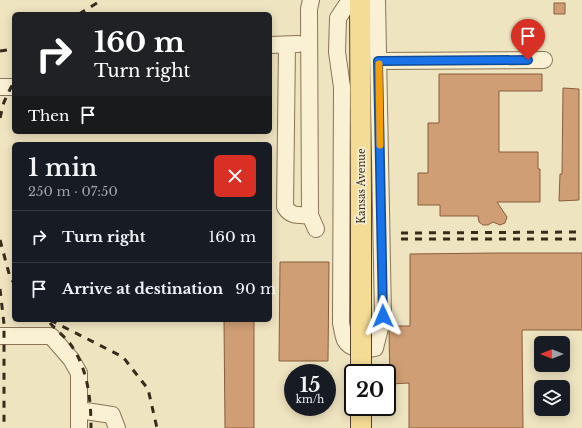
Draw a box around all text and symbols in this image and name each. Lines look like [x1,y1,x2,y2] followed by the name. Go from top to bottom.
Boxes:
[511,19,545,60] pin
[94,25,185,60] text: 160 m
[517,25,539,47] icon: arrive
[28,28,80,80] icon: right
[94,60,190,82] text: Turn right
[77,104,99,126] icon: arrive
[28,106,69,125] text: Then
[355,148,368,224] street label: Kansas Avenue
[28,153,97,182] text: 1 min
[214,155,256,197] button: close
[28,183,118,200] text: 250 m · 07:50
[28,226,50,248] icon: right
[62,227,145,246] text: Turn right
[209,227,256,246] text: 160 m
[28,278,50,300] icon: arrive
[62,279,223,298] text: Arrive at destination
[235,279,276,298] text: 90 m
[362,295,404,337] position arrow
[534,336,570,372] north arrow
[534,336,570,416] map controls
[344,364,396,416] speed limit sign: 20
[300,373,320,397] text: 15
[534,380,570,416] button: layers
[296,393,324,406] text: km/h

